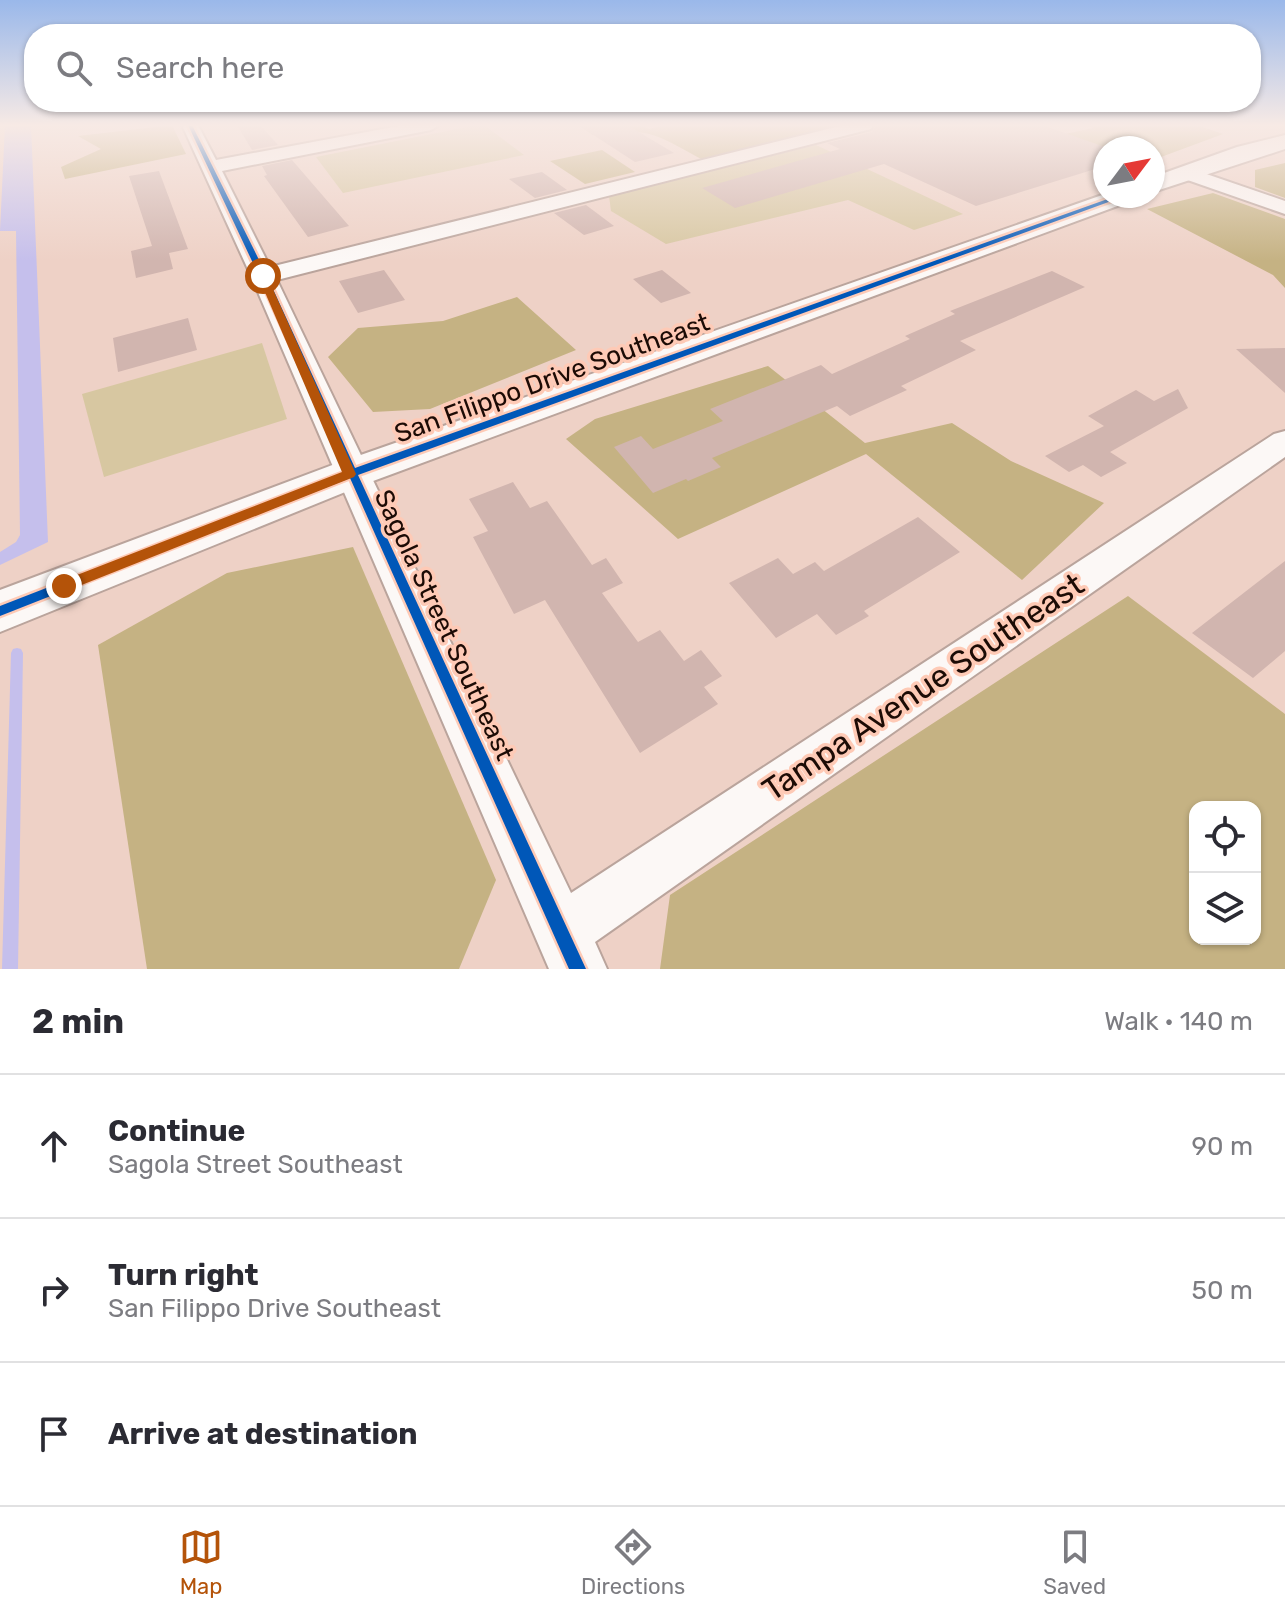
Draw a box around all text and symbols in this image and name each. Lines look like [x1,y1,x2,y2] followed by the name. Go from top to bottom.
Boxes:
[24,24,1261,112] search box
[52,46,96,90] icon: search
[116,50,284,86] text: Search here
[1093,136,1165,208] north arrow
[245,258,281,294] route start
[390,306,714,450] street label: San Filippo Drive Southeast
[368,485,520,765] street label: Sagola Street Southeast
[755,565,1091,809] street label: Tampa Avenue Southeast
[46,568,82,604] route end
[1189,801,1261,945] map controls
[1189,801,1261,873] button: locate
[1189,873,1261,945] button: layers
[32,1001,124,1042] text: 2 min
[1104,1006,1253,1037] text: Walk · 140 m
[108,1113,245,1149] text: Continue
[32,1124,76,1168] icon: ahead
[1192,1131,1253,1162] text: 90 m
[108,1149,403,1180] text: Sagola Street Southeast
[108,1257,259,1293] text: Turn right
[32,1268,76,1312] icon: right
[1192,1275,1253,1306] text: 50 m
[108,1293,441,1324] text: San Filippo Drive Southeast
[32,1412,76,1456] icon: arrive
[108,1416,418,1452] text: Arrive at destination
[179,1525,223,1600] tab: Map
[581,1525,685,1600] tab: Directions
[1043,1525,1106,1600] tab: Saved

